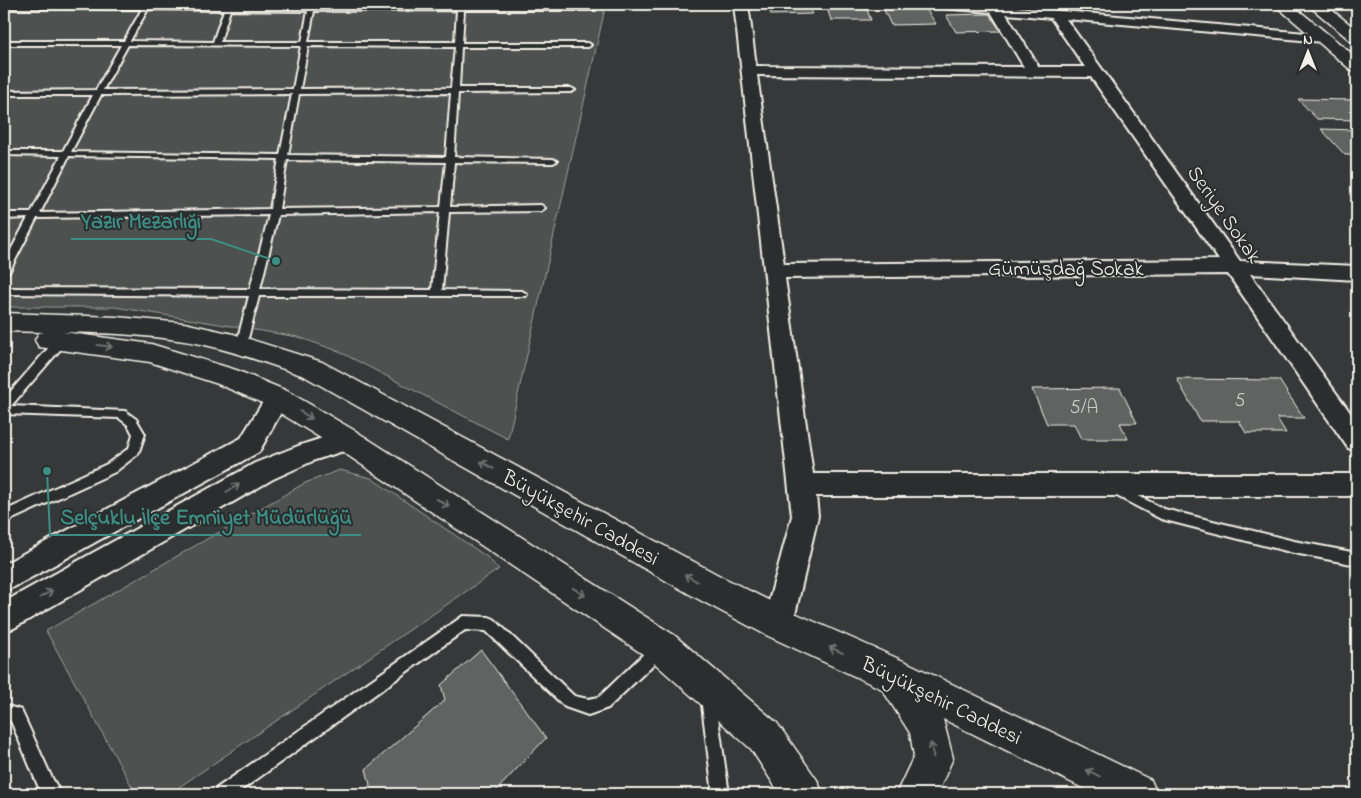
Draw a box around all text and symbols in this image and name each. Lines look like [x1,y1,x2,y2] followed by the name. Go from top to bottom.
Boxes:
[1284,28,1334,78] north arrow
[1303,30,1313,51] text: N
[1177,160,1269,272] street label: Seriye Sokak
[71,202,211,239] callout: Yazır Mezarlığı
[80,207,201,240] text: Yazır Mezarlığı
[988,255,1144,287] street label: Gümüşdağ Sokak
[96,341,112,351] one-way arrow
[1235,388,1246,415] house number: 5
[1070,395,1098,422] house number: 5/A
[299,411,313,421] one-way arrow
[480,460,495,470] one-way arrow
[494,463,664,576] street label: Büyükşehir Caddesi
[226,483,240,493] one-way arrow
[50,498,361,535] callout: Selçuklu İlçe Emniyet Müdürlüğü
[436,498,450,508] one-way arrow
[60,503,352,536] text: Selçuklu İlçe Emniyet Müdürlüğü
[684,572,698,582] one-way arrow
[571,588,585,598] one-way arrow
[39,589,54,599] one-way arrow
[829,644,844,654] one-way arrow
[854,650,1026,755] street label: Büyükşehir Caddesi
[927,743,936,759] one-way arrow
[1086,768,1101,777] one-way arrow

